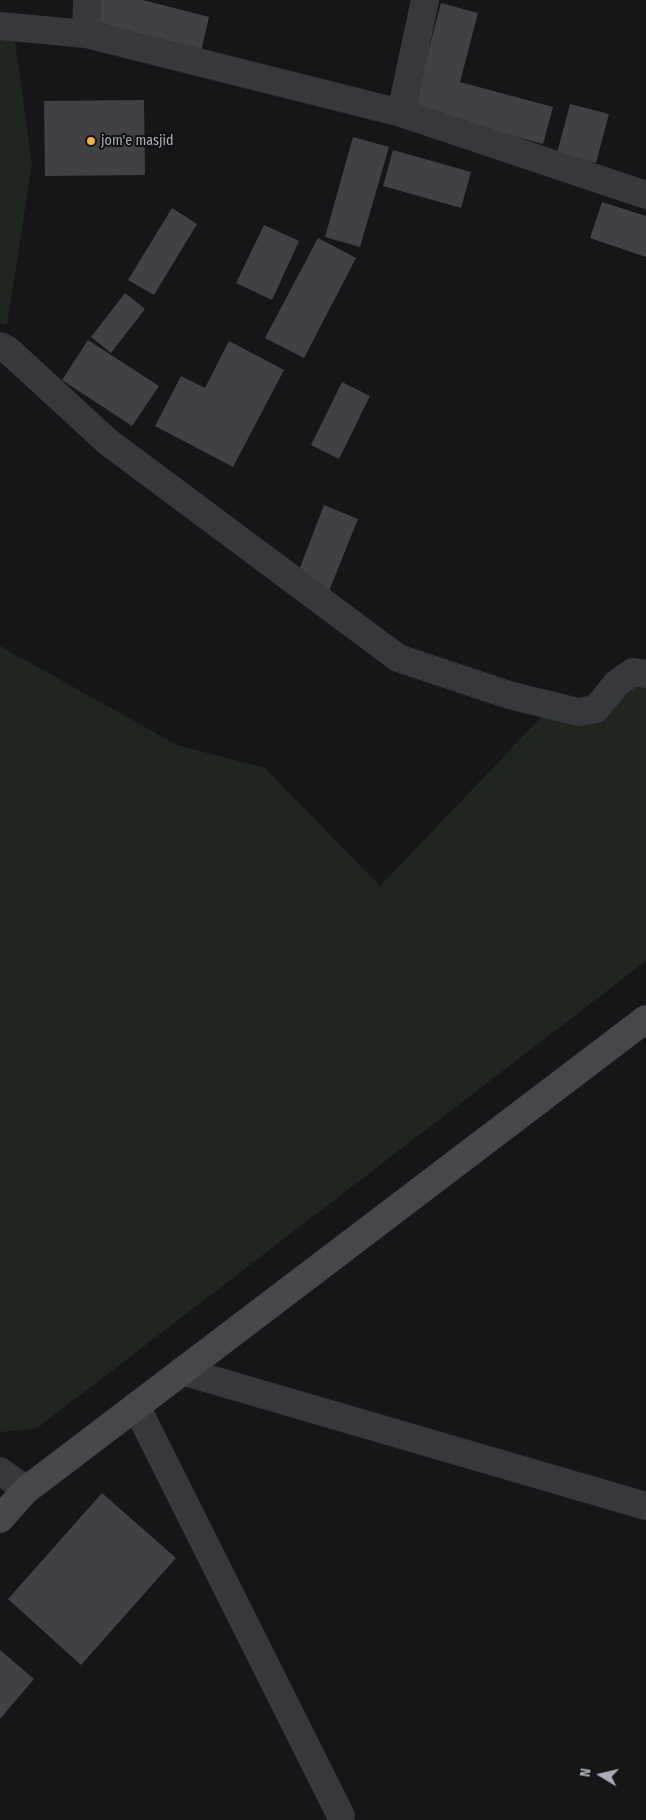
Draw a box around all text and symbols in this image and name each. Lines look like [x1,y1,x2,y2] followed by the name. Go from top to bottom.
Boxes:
[101,133,173,149] place label: jom'e masjid
[85,135,97,147] marker: jom'e masjid
[576,1750,626,1800] north arrow
[577,1767,595,1778] text: N

